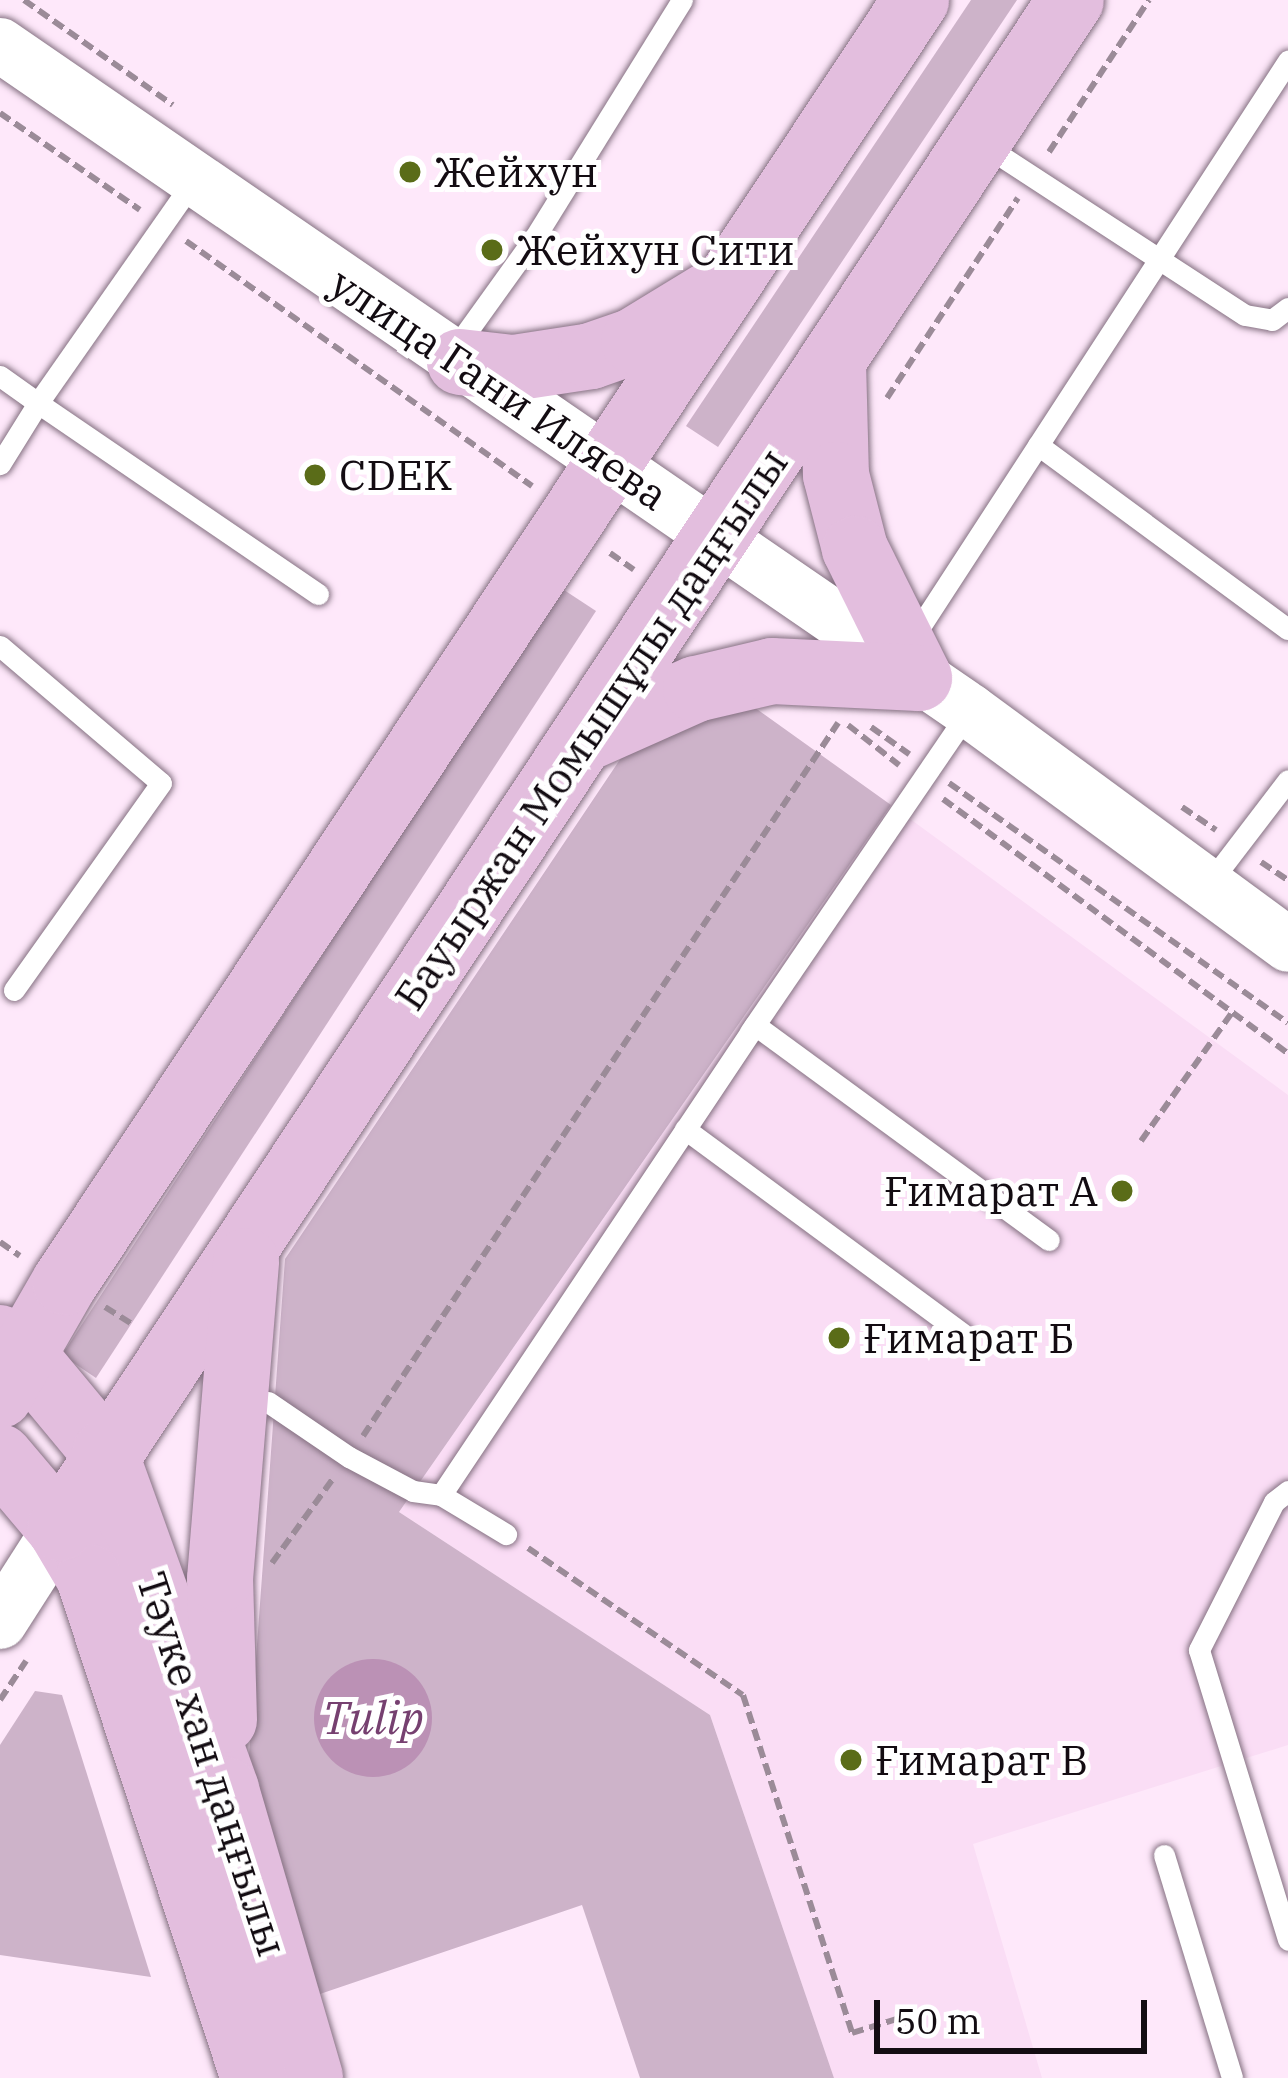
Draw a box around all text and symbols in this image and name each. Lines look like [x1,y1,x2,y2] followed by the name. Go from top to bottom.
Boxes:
[434,147,598,197] place label: Жейхун
[397,159,423,185] marker: Жейхун
[516,225,795,275] place label: Жейхун Сити
[479,237,505,263] marker: Жейхун Сити
[321,257,677,521] street label: улица Гани Иляева
[384,439,798,1019] street label: Бауыржан Момышұлы даңғылы
[339,450,453,500] place label: CDEK
[302,462,328,488] marker: CDEK
[884,1166,1098,1216] place label: Ғимарат А
[1109,1178,1135,1204] marker: Ғимарат А
[863,1313,1074,1363] place label: Ғимарат Б
[826,1325,852,1351] marker: Ғимарат Б
[126,1566,298,1962] street label: Тәуке хан даңғылы
[322,1691,424,1745] water label: Tulip
[875,1735,1088,1785] place label: Ғимарат В
[838,1747,864,1773] marker: Ғимарат В
[880,1976,1153,2050] scale bar
[895,1997,981,2044] text: 50 m

